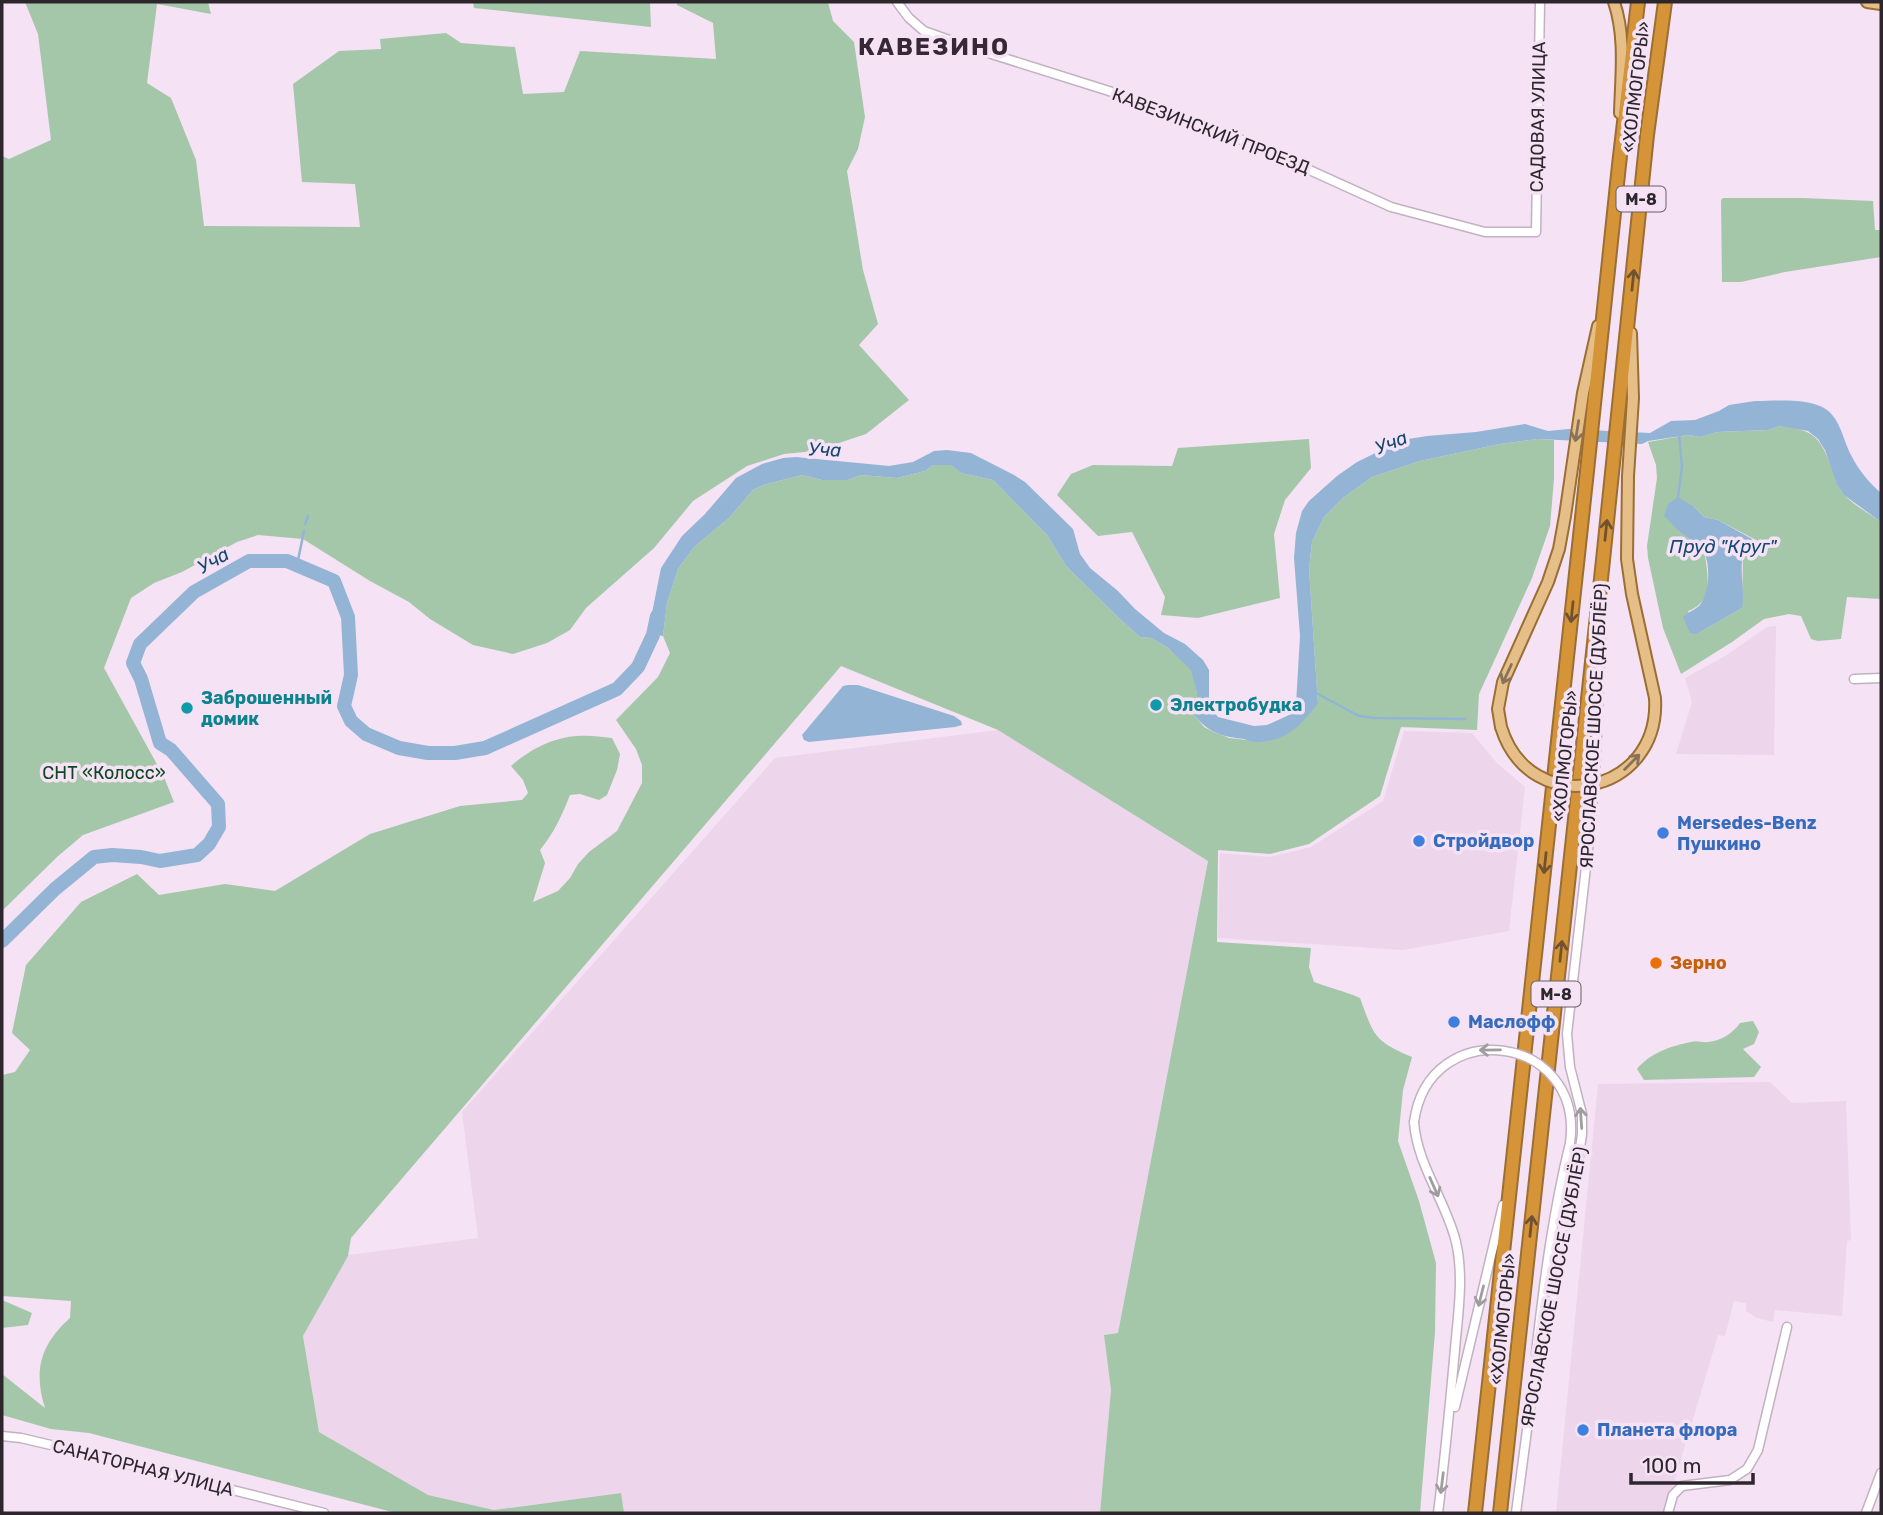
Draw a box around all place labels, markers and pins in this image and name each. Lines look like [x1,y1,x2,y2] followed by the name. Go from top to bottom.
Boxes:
[201,687,332,730] place label: Заброшенный домик
[1170,694,1302,716] place label: Электробудка
[1148,697,1164,713] marker: Электробудка
[179,700,195,716] marker: Заброшенный домик
[1677,812,1817,855] place label: Mersedes-Benz Пушкино
[1655,825,1671,841] marker: Mersedes-Benz Пушкино
[1433,830,1534,852] place label: Стройдвор
[1411,833,1427,849] marker: Стройдвор
[1670,952,1727,974] place label: Зерно
[1648,955,1664,971] marker: Зерно
[1468,1011,1555,1033] place label: Маслофф
[1446,1014,1462,1030] marker: Маслофф
[1597,1419,1737,1441] place label: Планета флора
[1575,1422,1591,1438] marker: Планета флора

